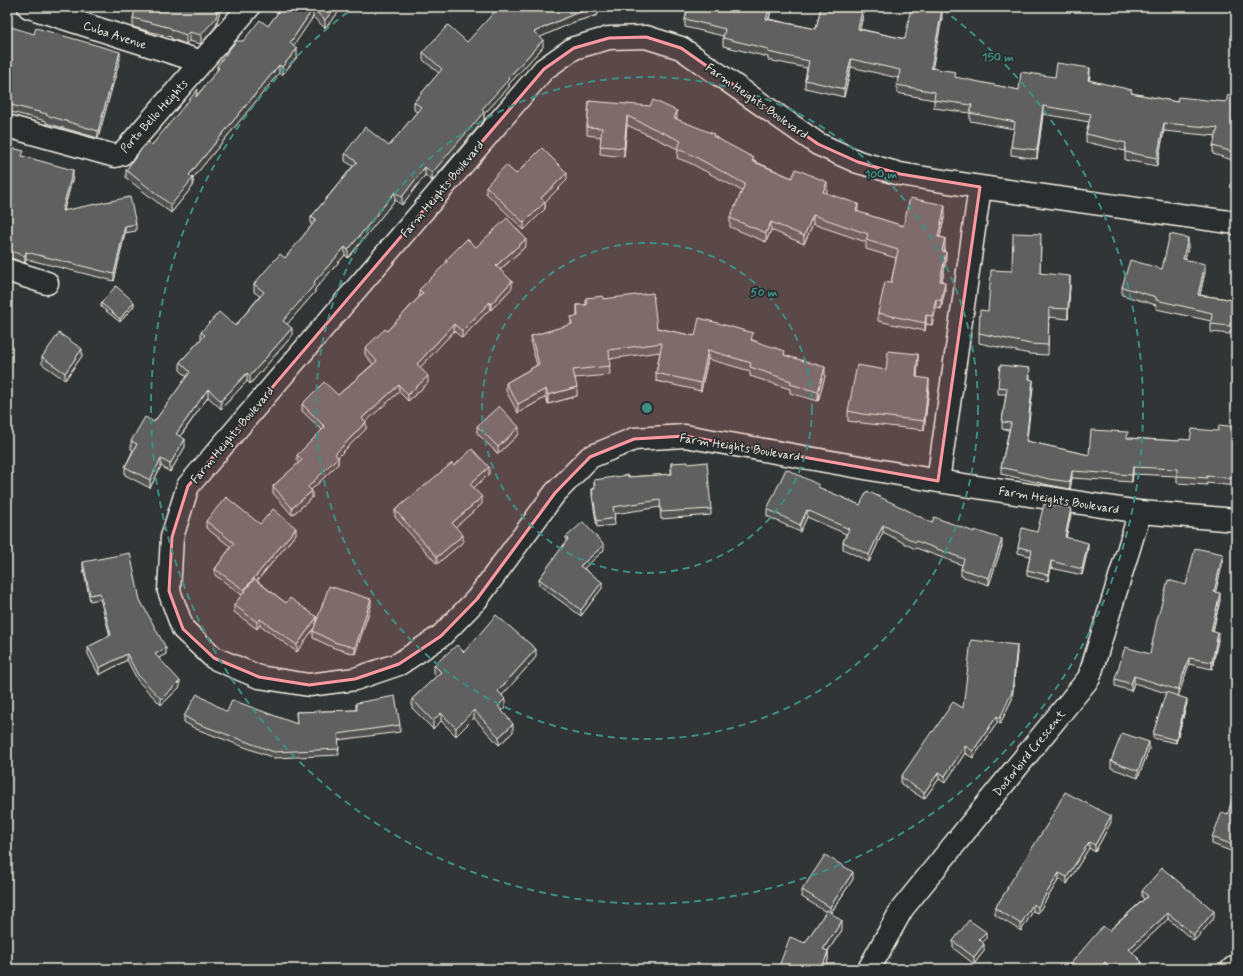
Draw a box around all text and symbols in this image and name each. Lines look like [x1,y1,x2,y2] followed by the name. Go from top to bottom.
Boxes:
[81,18,149,54] street label: Cuba Avenue
[982,50,1014,66] text: 150 m
[702,60,811,143] street label: Farm Heights Boulevard
[117,76,193,157] street label: Porto Bello Heights
[397,138,488,241] street label: Farm Heights Boulevard
[865,167,898,183] text: 100 m
[751,285,778,301] text: 50 m
[187,384,278,487] street label: Farm Heights Boulevard
[640,401,654,415] centre of rings
[678,431,801,465] street label: Farm Heights Boulevard
[997,484,1120,518] street label: Farm Heights Boulevard
[990,707,1070,800] street label: Doctorbird Crescent

